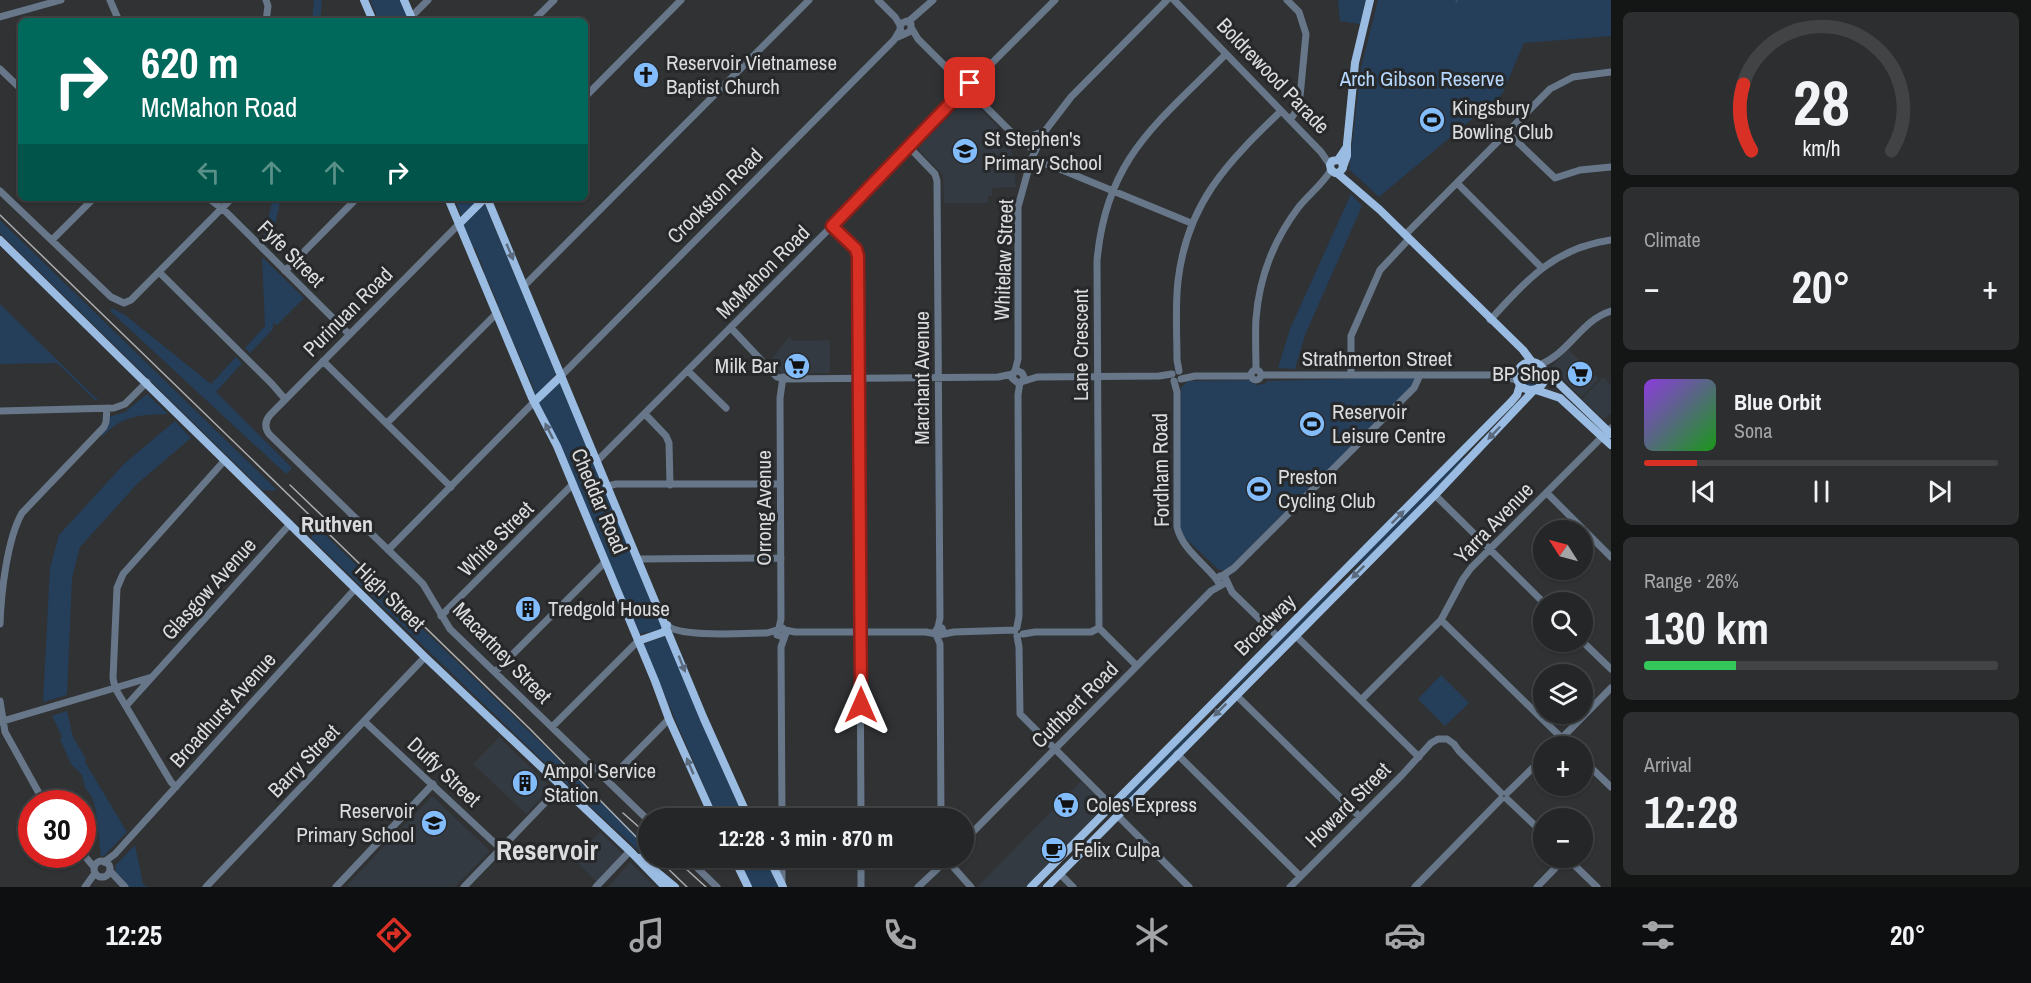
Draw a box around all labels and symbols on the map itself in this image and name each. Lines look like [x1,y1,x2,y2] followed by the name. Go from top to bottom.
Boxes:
[1210,11,1336,140] street label: Boldrewood Parade
[666,48,837,101] place label: Reservoir Vietnamese Baptist Church
[944,57,995,108] pin
[631,60,661,90] church icon: Reservoir Vietnamese Baptist Church
[1339,64,1504,93] park label: Arch Gibson Reserve
[1452,93,1553,146] place label: Kingsbury Bowling Club
[1417,105,1447,135] sports icon: Kingsbury Bowling Club
[984,124,1102,177] place label: St Stephen's Primary School
[950,136,980,166] school or university icon: St Stephen's Primary School
[660,141,769,250] street label: Crookston Road
[987,199,1020,321] street label: Whitelaw Street
[251,214,332,294] street label: Fyfe Street
[709,218,816,325] street label: McMahon Road
[506,243,515,261] one-way arrow
[296,260,399,363] street label: Purinuan Road
[1066,289,1095,401] street label: Lane Crescent
[907,311,936,445] street label: Marchant Avenue
[1302,344,1452,373] street label: Strathmerton Street
[715,351,778,380] place label: Milk Bar
[782,351,812,381] supermarket icon: Milk Bar
[1492,359,1560,388] place label: BP Shop
[1565,359,1595,389] supermarket icon: BP Shop
[1332,397,1446,450] place label: Reservoir Leisure Centre
[1297,409,1327,439] sports icon: Reservoir Leisure Centre
[1145,413,1176,527] street label: Fordham Road
[544,423,554,440] one-way arrow
[1488,425,1502,439] one-way arrow
[564,444,635,558] street label: Cheddar Road
[749,450,778,566] street label: Orrong Avenue
[1278,462,1376,515] place label: Preston Cycling Club
[1244,474,1274,504] sports icon: Preston Cycling Club
[1448,476,1540,570] street label: Yarra Avenue
[452,494,540,583] street label: White Street
[301,509,373,539] district label: Ruthven
[1391,511,1405,525] one-way arrow
[1533,520,1593,580] north arrow
[155,531,263,646] street label: Glasgow Avenue
[349,556,432,637] street label: High Street
[1350,565,1365,579] one-way arrow
[1227,587,1302,662] street label: Broadway
[513,594,543,624] building icon: Tredgold House
[548,594,670,623] place label: Tredgold House
[446,595,558,710] street label: Macartney Street
[163,646,282,774] street label: Broadhurst Avenue
[1025,655,1124,754] street label: Cuthbert Road
[677,656,687,674] one-way arrow
[829,673,893,737] position arrow
[1214,703,1228,717] one-way arrow
[261,717,346,804] street label: Barry Street
[401,730,488,813] street label: Duffy Street
[1298,755,1397,854] street label: Howard Street
[543,756,656,809] place label: Ampol Service Station
[685,757,694,774] one-way arrow
[510,768,540,798] building icon: Ampol Service Station
[18,790,96,868] speed limit sign: 30
[1051,790,1081,820] supermarket icon: Coles Express
[1086,790,1197,819] place label: Coles Express
[296,796,414,849] place label: Reservoir Primary School
[419,808,449,838] school or university icon: Reservoir Primary School
[496,832,598,868] district label: Reservoir
[1039,835,1069,865] cafe icon: Felix Culpa
[1074,835,1161,864] place label: Felix Culpa

